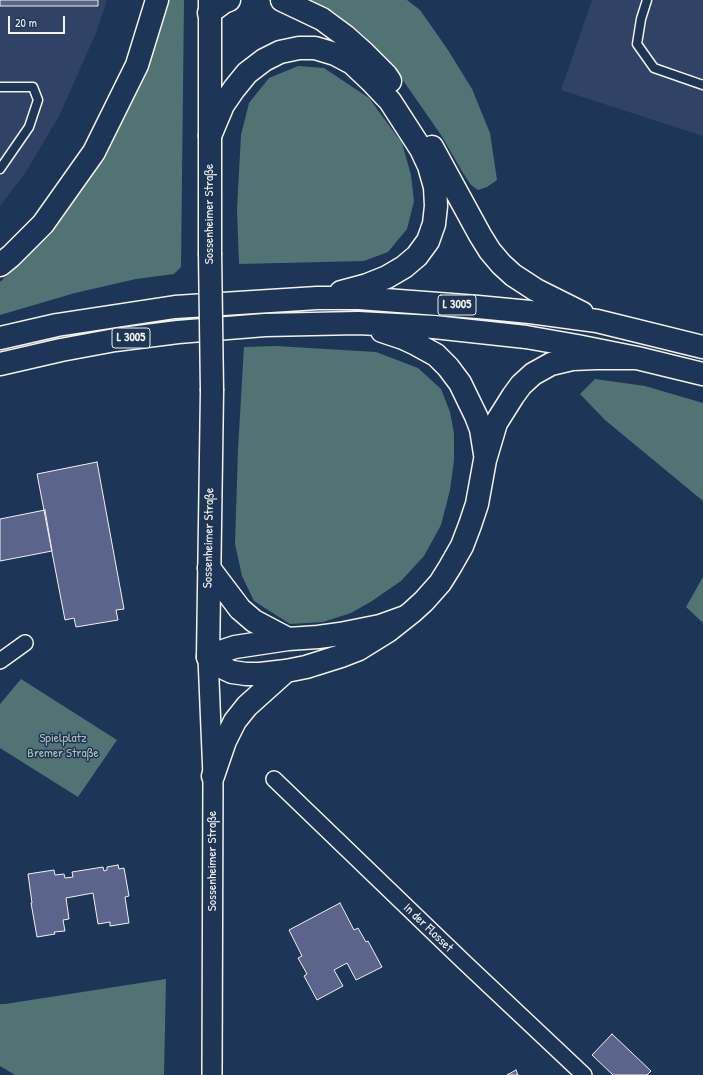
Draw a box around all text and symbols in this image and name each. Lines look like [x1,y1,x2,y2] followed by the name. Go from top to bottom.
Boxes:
[10,8,67,34] scale bar
[15,14,37,31] text: 20 m
[202,164,218,264] street label: Sossenheimer Straße
[438,295,476,315] road number: L 3005
[112,328,150,348] road number: L 3005
[200,488,218,588] street label: Sossenheimer Straße
[27,731,99,762] park label: Spielplatz Bremer Straße
[205,811,221,911] street label: Sossenheimer Straße
[400,900,456,956] street label: In der Flosset

